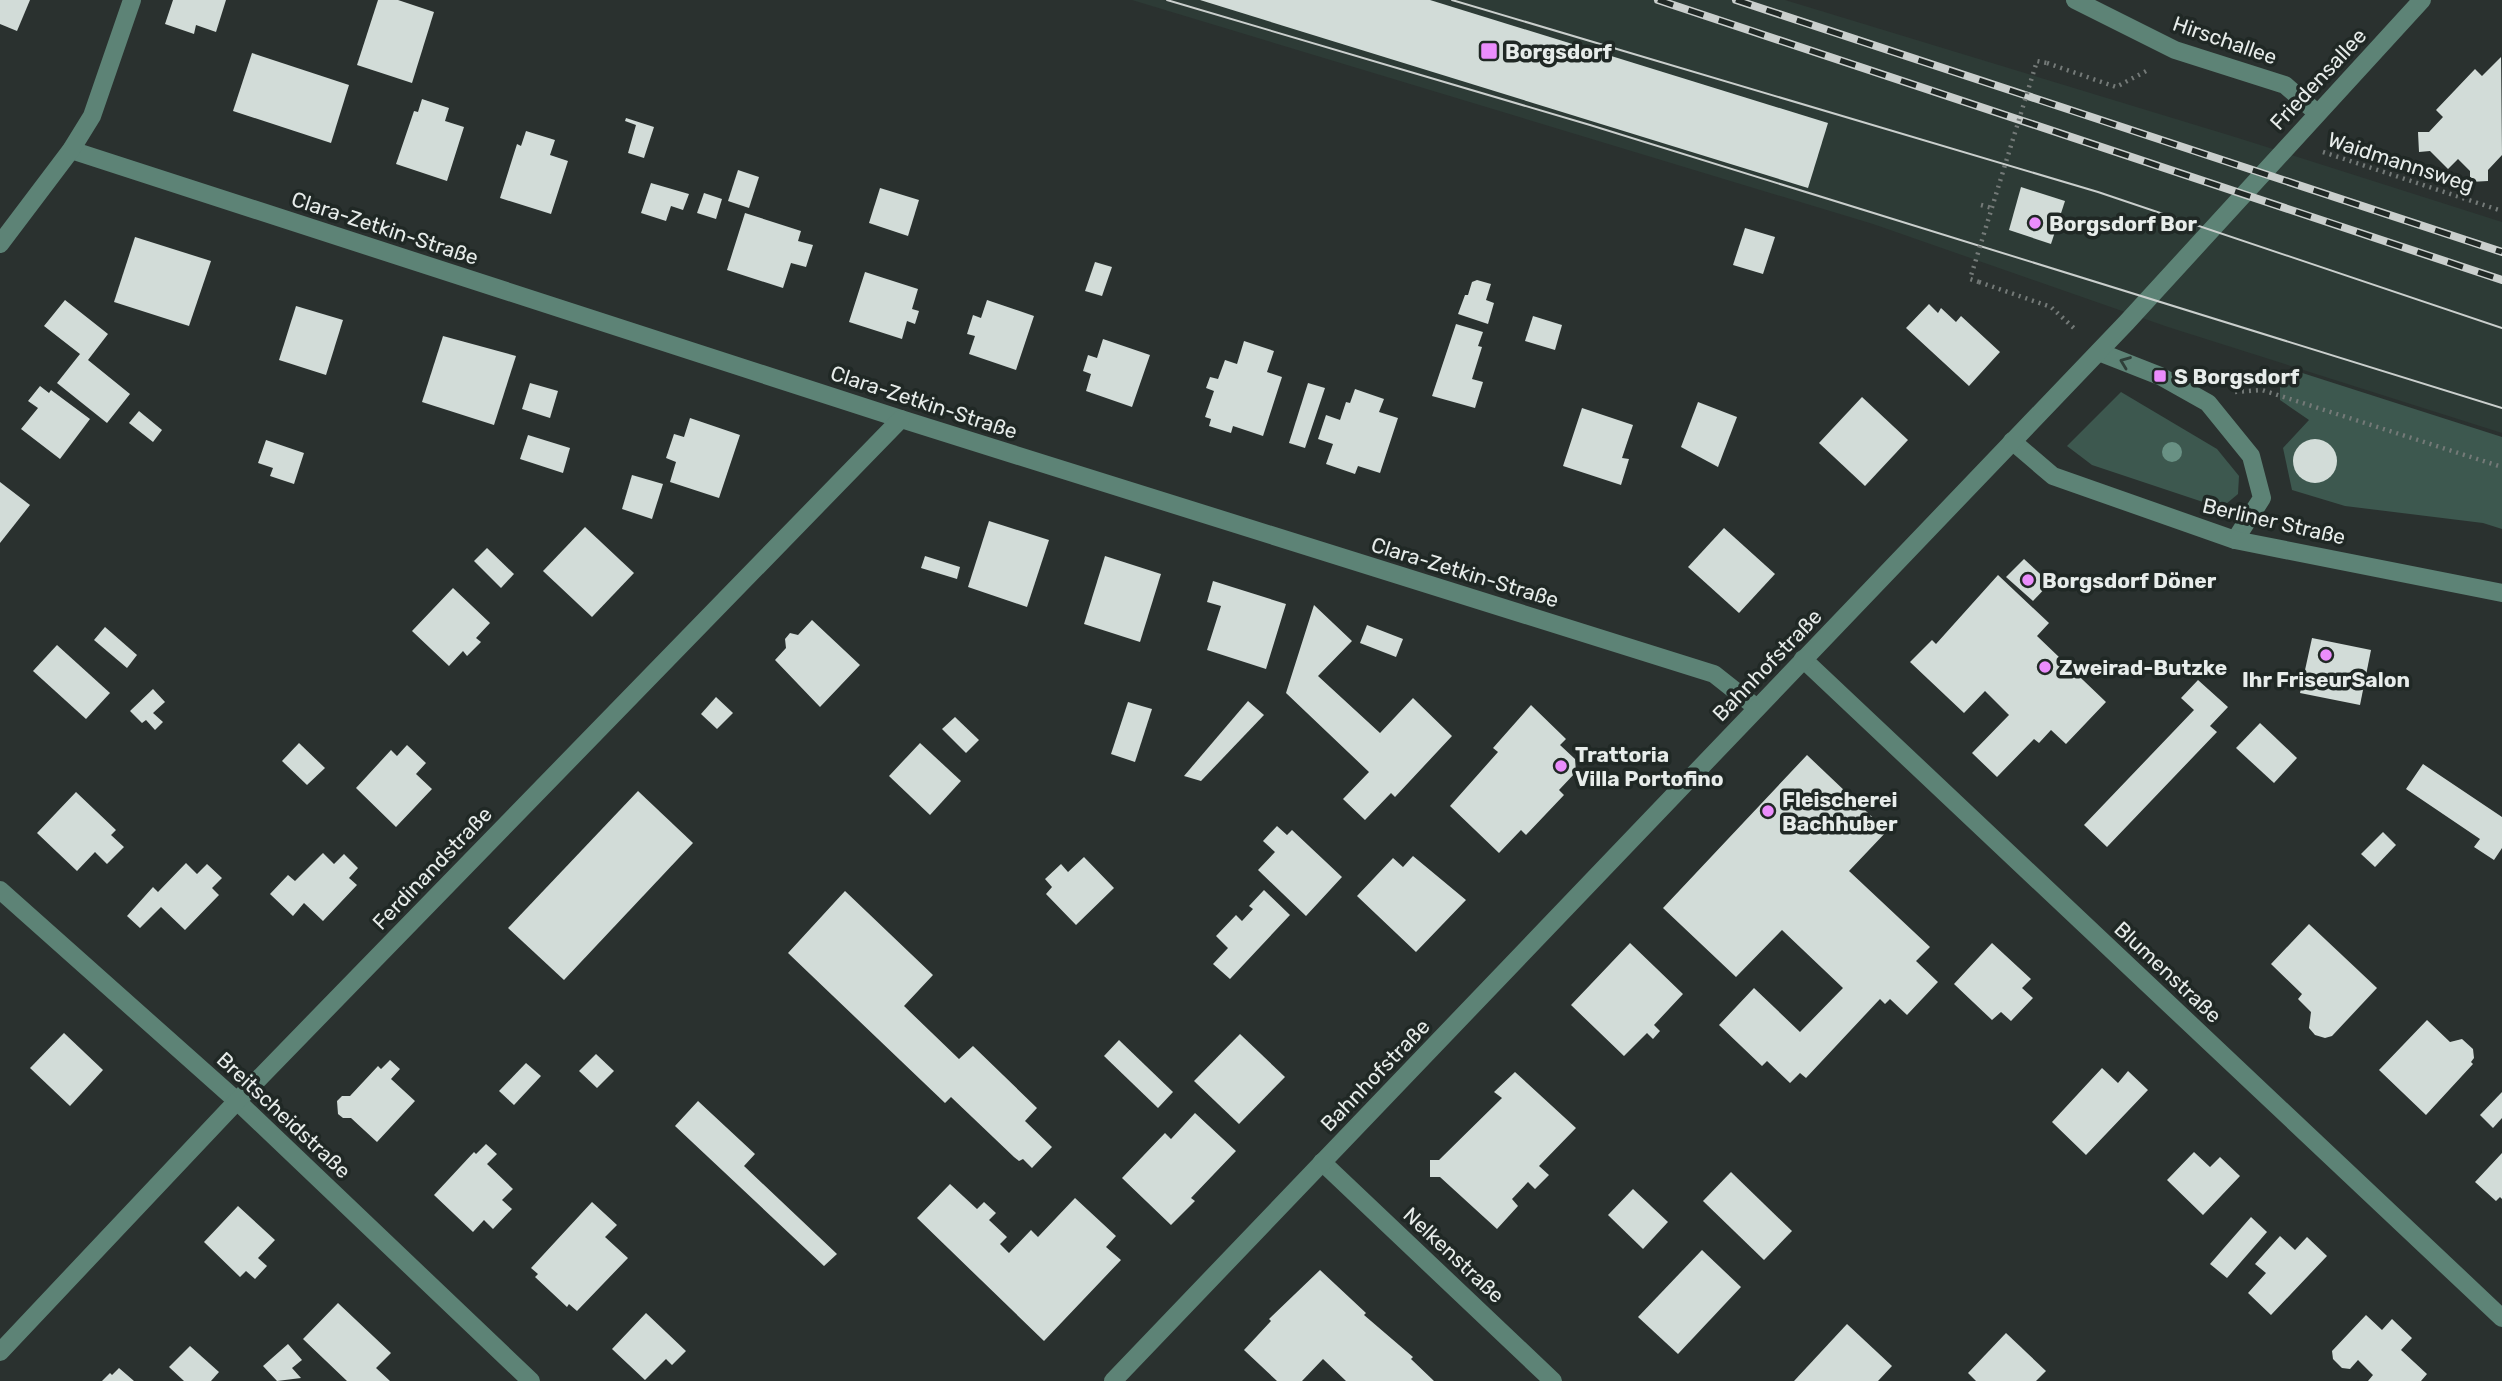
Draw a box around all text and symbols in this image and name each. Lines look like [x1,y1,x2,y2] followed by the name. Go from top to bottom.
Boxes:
[2170,11,2280,69] street label: Hirschallee
[2265,23,2371,135] street label: Friedensallee
[1505,39,1613,64] place label: Borgsdorf
[1479,41,1499,61] marker: Borgsdorf
[2325,127,2477,197] street label: Waidmannsweg
[288,186,482,270] street label: Clara-Zetkin-Straße
[2049,211,2198,236] place label: Borgsdorf Bor
[2027,215,2043,231] marker: Borgsdorf Bor
[2119,356,2131,370] one-way arrow
[827,360,1021,444] street label: Clara-Zetkin-Straße
[2174,364,2300,389] place label: S Borgsdorf
[2152,368,2168,384] marker: S Borgsdorf
[2200,492,2348,550] street label: Berliner Straße
[1368,532,1562,612] street label: Clara-Zetkin-Straße
[2042,568,2217,593] place label: Borgsdorf Döner
[2020,572,2036,588] marker: Borgsdorf Döner
[1707,604,1827,726] street label: Bahnhofstraße
[2318,647,2334,663] marker: Ihr FriseurSalon
[2059,655,2227,680] place label: Zweirad-Butzke
[2037,659,2053,675] marker: Zweirad-Butzke
[2242,667,2410,692] place label: Ihr FriseurSalon
[1575,742,1724,791] place label: Trattoria Villa Portofino
[1553,758,1569,774] marker: Trattoria Villa Portofino
[1782,787,1898,836] place label: Fleischerei Bachhuber
[367,801,497,935] street label: Ferdinandstraße
[1760,803,1776,819] marker: Fleischerei Bachhuber
[2109,916,2227,1028] street label: Blumenstraße
[1315,1014,1435,1136] street label: Bahnhofstraße
[212,1047,356,1183] street label: Breitscheidstraße
[1398,1202,1510,1308] street label: Nelkenstraße

